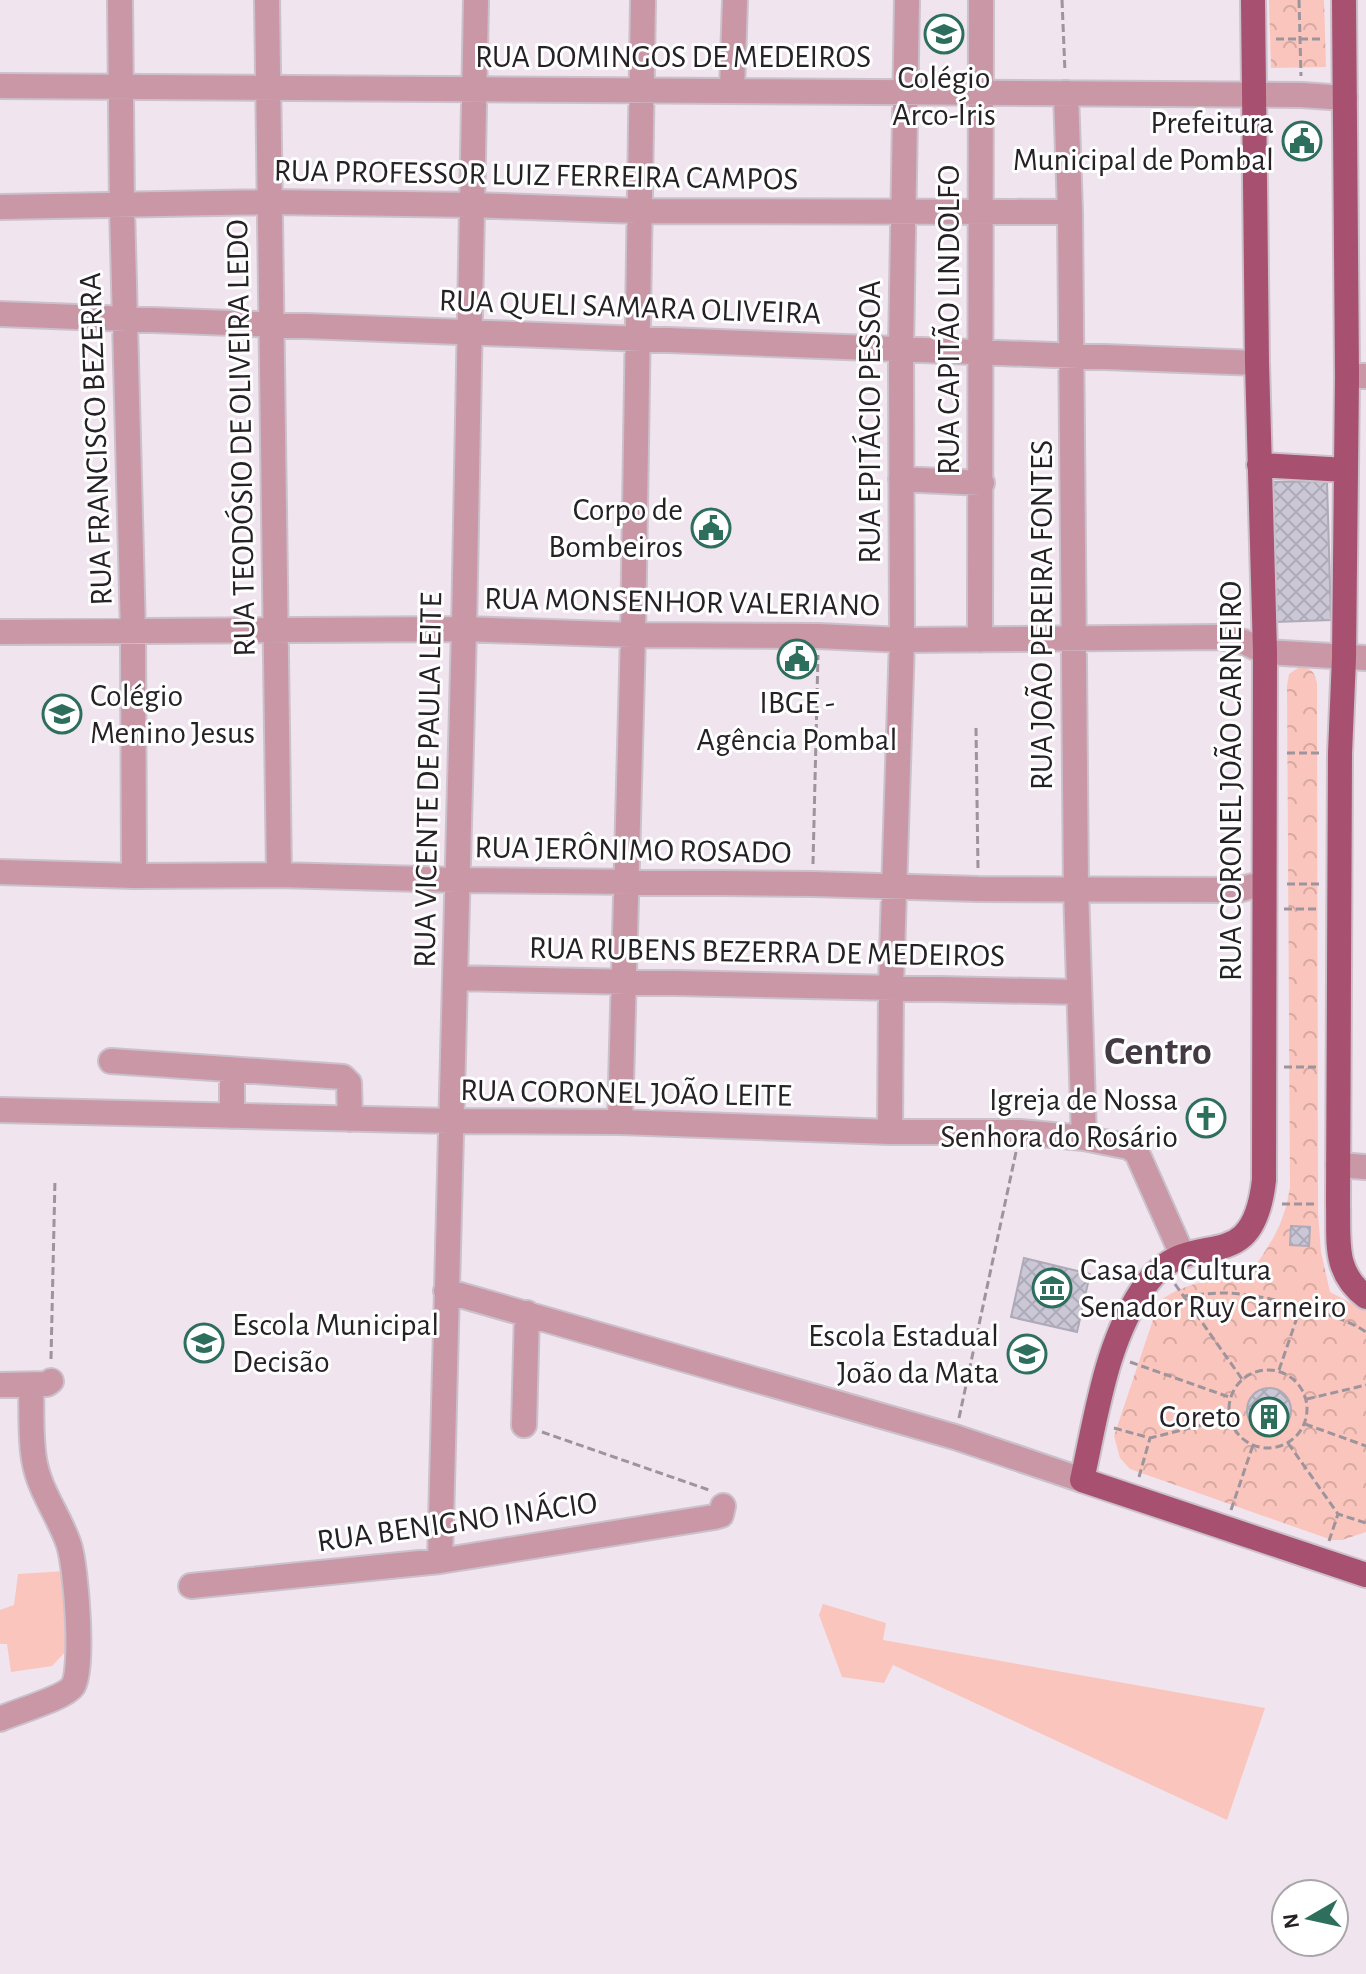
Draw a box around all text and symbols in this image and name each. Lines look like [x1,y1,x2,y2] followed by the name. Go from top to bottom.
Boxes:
[923,13,965,55] school or university icon: Colégio Arco-Íris
[475,41,871,73] street label: RUA DOMINGOS DE MEDEIROS
[892,62,996,131] place label: Colégio Arco-Íris
[1013,107,1274,176] place label: Prefeitura Municipal de Pombal
[1281,120,1323,162] public building icon: Prefeitura Municipal de Pombal
[273,154,799,196] street label: RUA PROFESSOR LUIZ FERREIRA CAMPOS
[931,165,965,475] street label: RUA CAPITÃO LINDOLFO
[219,219,261,657] street label: RUA TEODÓSIO DE OLIVEIRA LEDO
[74,272,118,606] street label: RUA FRANCISCO BEZERRA
[851,280,886,564] street label: RUA EPITÁCIO PESSOA
[438,284,822,330] street label: RUA QUELI SAMARA OLIVEIRA
[1024,440,1058,790] street label: RUA JOÃO PEREIRA FONTES
[548,494,683,563] place label: Corpo de Bombeiros
[690,507,732,549] public building icon: Corpo de Bombeiros
[1213,581,1247,981] street label: RUA CORONEL JOÃO CARNEIRO
[484,583,880,621] street label: RUA MONSENHOR VALERIANO
[409,592,447,968] street label: RUA VICENTE DE PAULA LEITE
[776,638,818,680] public building icon: IBGE - Agência Pombal
[90,680,255,749] place label: Colégio Menino Jesus
[697,687,897,756] place label: IBGE - Agência Pombal
[41,693,83,735] school or university icon: Colégio Menino Jesus
[474,829,792,869] street label: RUA JERÔNIMO ROSADO
[529,932,1005,972] street label: RUA RUBENS BEZERRA DE MEDEIROS
[1104,1032,1212,1072] district label: Centro
[460,1072,792,1112] street label: RUA CORONEL JOÃO LEITE
[940,1084,1178,1153] place label: Igreja de Nossa Senhora do Rosário
[1185,1097,1227,1139] church icon: Igreja de Nossa Senhora do Rosário
[1080,1254,1347,1323] place label: Casa da Cultura Senador Ruy Carneiro
[1031,1267,1073,1309] museum icon: Casa da Cultura Senador Ruy Carneiro
[232,1309,439,1378] place label: Escola Municipal Decisão
[808,1320,999,1389] place label: Escola Estadual João da Mata
[183,1322,225,1364] school or university icon: Escola Municipal Decisão
[1006,1333,1048,1375] school or university icon: Escola Estadual João da Mata
[1248,1396,1290,1438] building icon: Coreto
[1159,1401,1241,1433] place label: Coreto
[314,1484,599,1558] street label: RUA BENIGNO INÁCIO
[1270,1878,1350,1958] north arrow
[1279,1912,1303,1930] text: N

